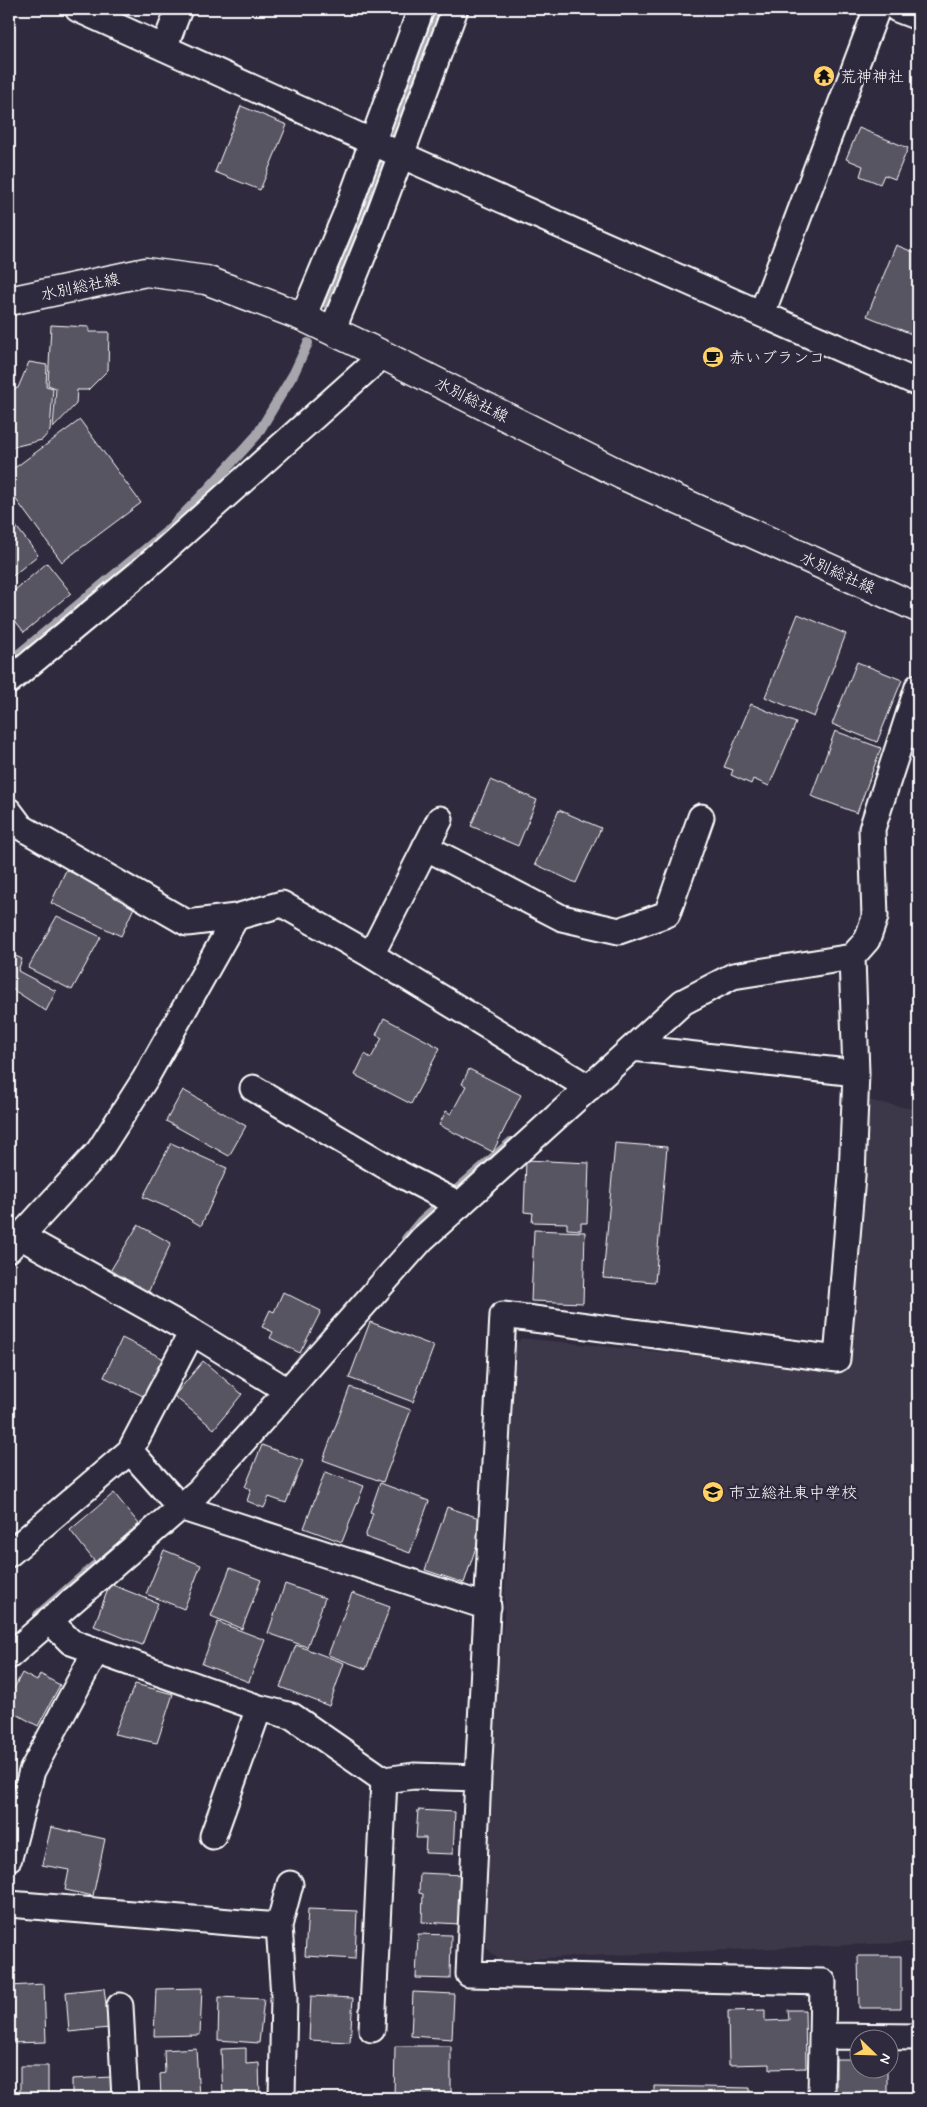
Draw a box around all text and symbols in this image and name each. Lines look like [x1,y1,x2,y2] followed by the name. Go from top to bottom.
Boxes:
[812,64,836,88] temple icon: 荒神神社
[840,67,904,88] place label: 荒神神社
[39,269,122,306] street label: 水別総社線
[701,345,725,369] cafe icon: 赤いブランコ
[729,348,825,369] place label: 赤いブランコ
[431,373,512,428] street label: 水別総社線
[797,548,878,599] street label: 水別総社線
[701,1480,725,1504] school or university icon: 市立総社東中学校
[729,1483,857,1504] place label: 市立総社東中学校
[850,2030,900,2080] north arrow
[875,2051,895,2066] text: N

